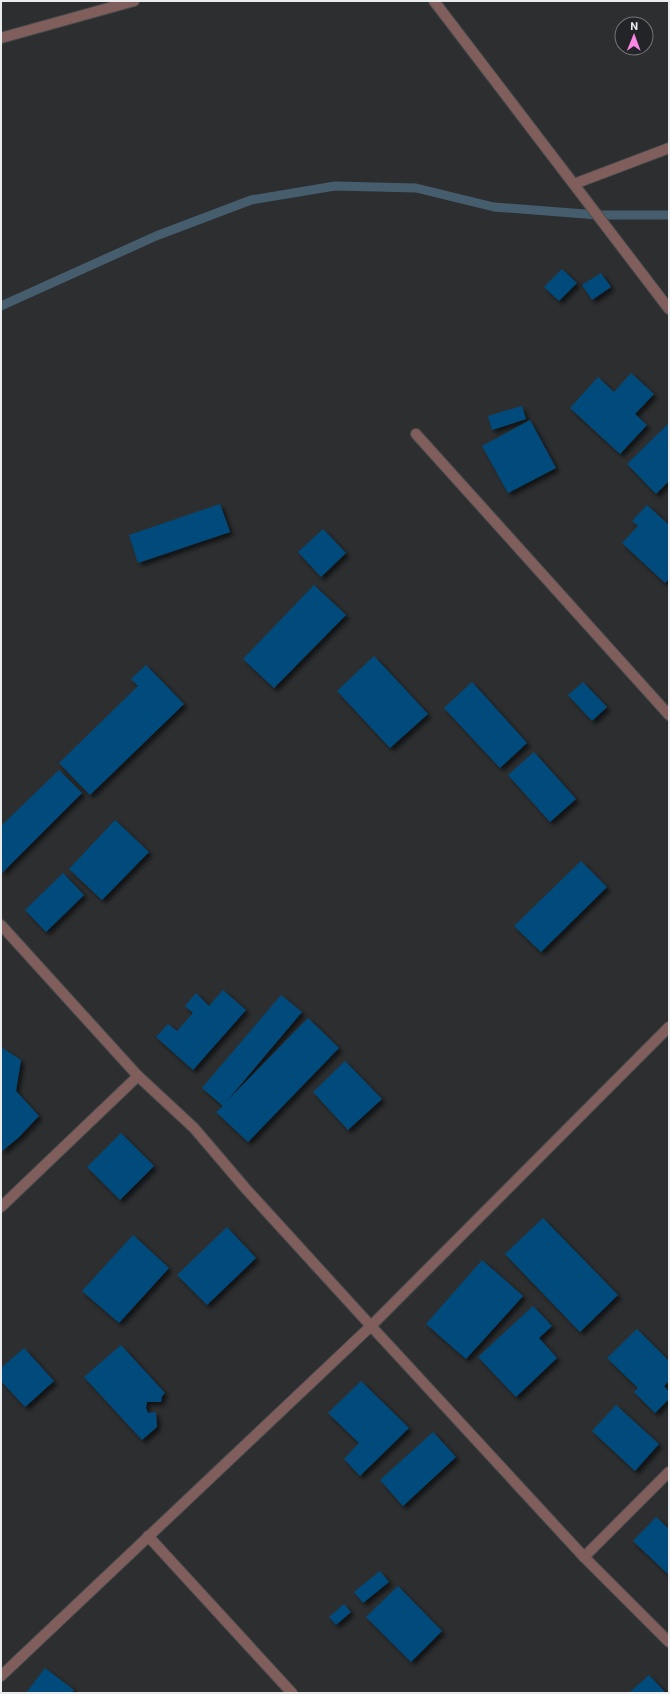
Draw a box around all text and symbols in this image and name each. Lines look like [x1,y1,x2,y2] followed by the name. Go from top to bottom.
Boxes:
[614,16,654,56] north arrow
[630,20,638,33] text: N

